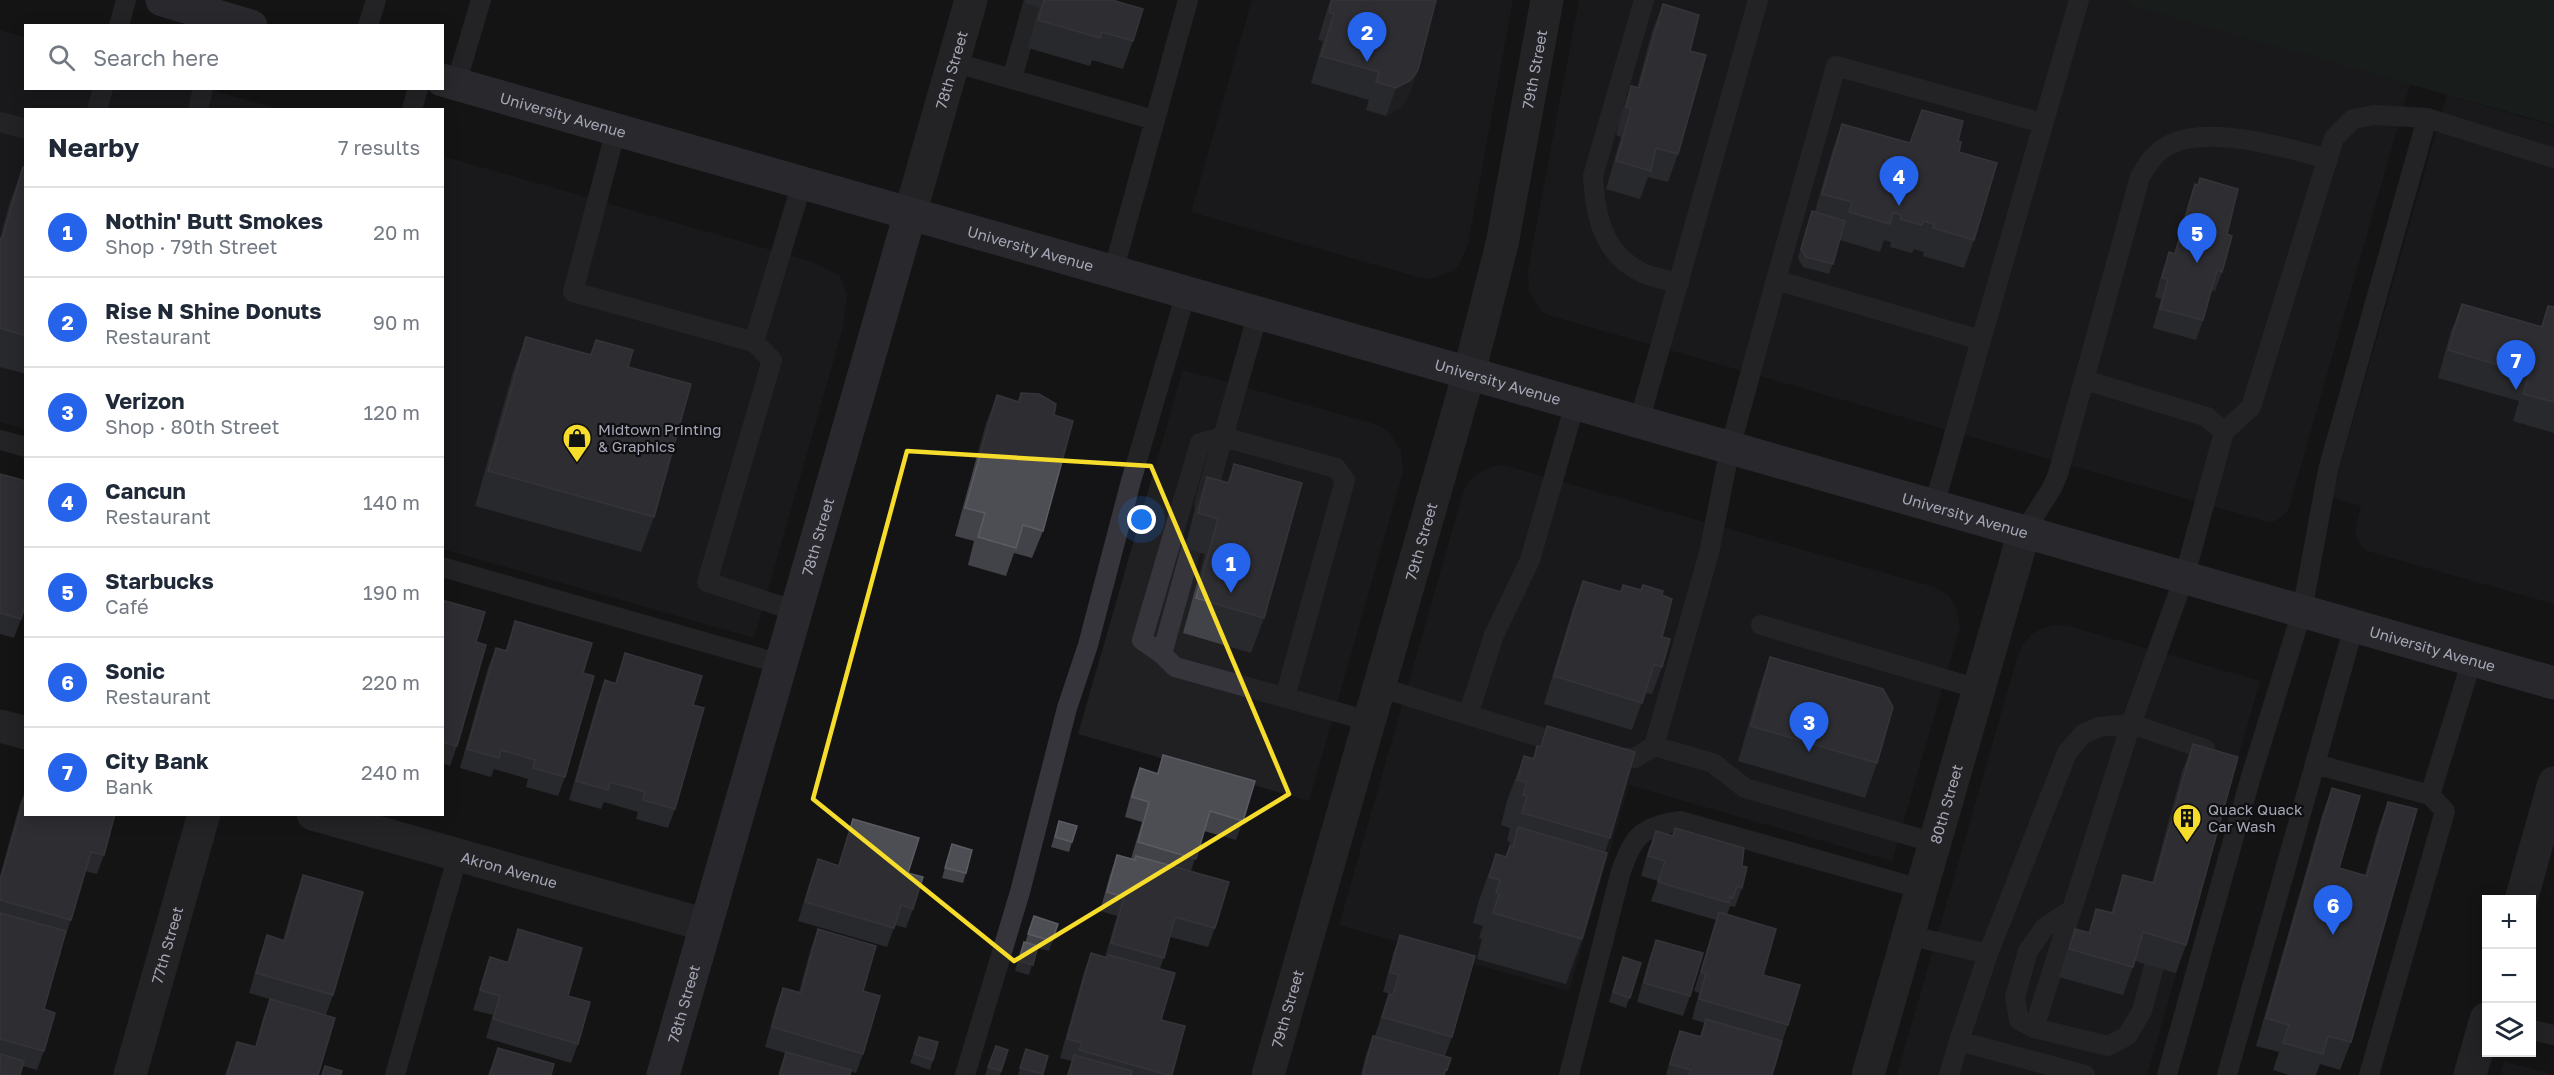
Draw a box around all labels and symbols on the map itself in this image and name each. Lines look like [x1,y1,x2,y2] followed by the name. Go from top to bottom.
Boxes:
[1348,13,1386,62] pin: 2
[1518,28,1550,111] street label: 79th Street
[931,29,971,111] street label: 78th Street
[498,88,629,141] street label: University Avenue
[1880,156,1918,206] pin: 4
[2178,214,2216,263] pin: 5
[965,221,1096,275] street label: University Avenue
[2496,340,2536,390] pin: 7
[1433,355,1563,408] street label: University Avenue
[598,420,721,455] place label: Midtown Printing & Graphics
[561,422,593,464] shop icon: Midtown Printing & Graphics
[1900,488,2031,542] street label: University Avenue
[798,496,837,578] street label: 78th Street
[1401,500,1441,583] street label: 79th Street
[1127,505,1156,534] your location
[1212,544,1250,593] pin: 1
[2367,622,2498,675] street label: University Avenue
[1790,702,1828,752] pin: 3
[1926,762,1966,846] street label: 80th Street
[2208,800,2303,835] place label: Quack Quack Car Wash
[2171,802,2203,844] building icon: Quack Quack Car Wash
[459,847,560,892] street label: Akron Avenue
[2314,886,2352,935] pin: 6
[147,904,186,986] street label: 77th Street
[664,963,703,1045] street label: 78th Street
[1267,967,1307,1050] street label: 79th Street

